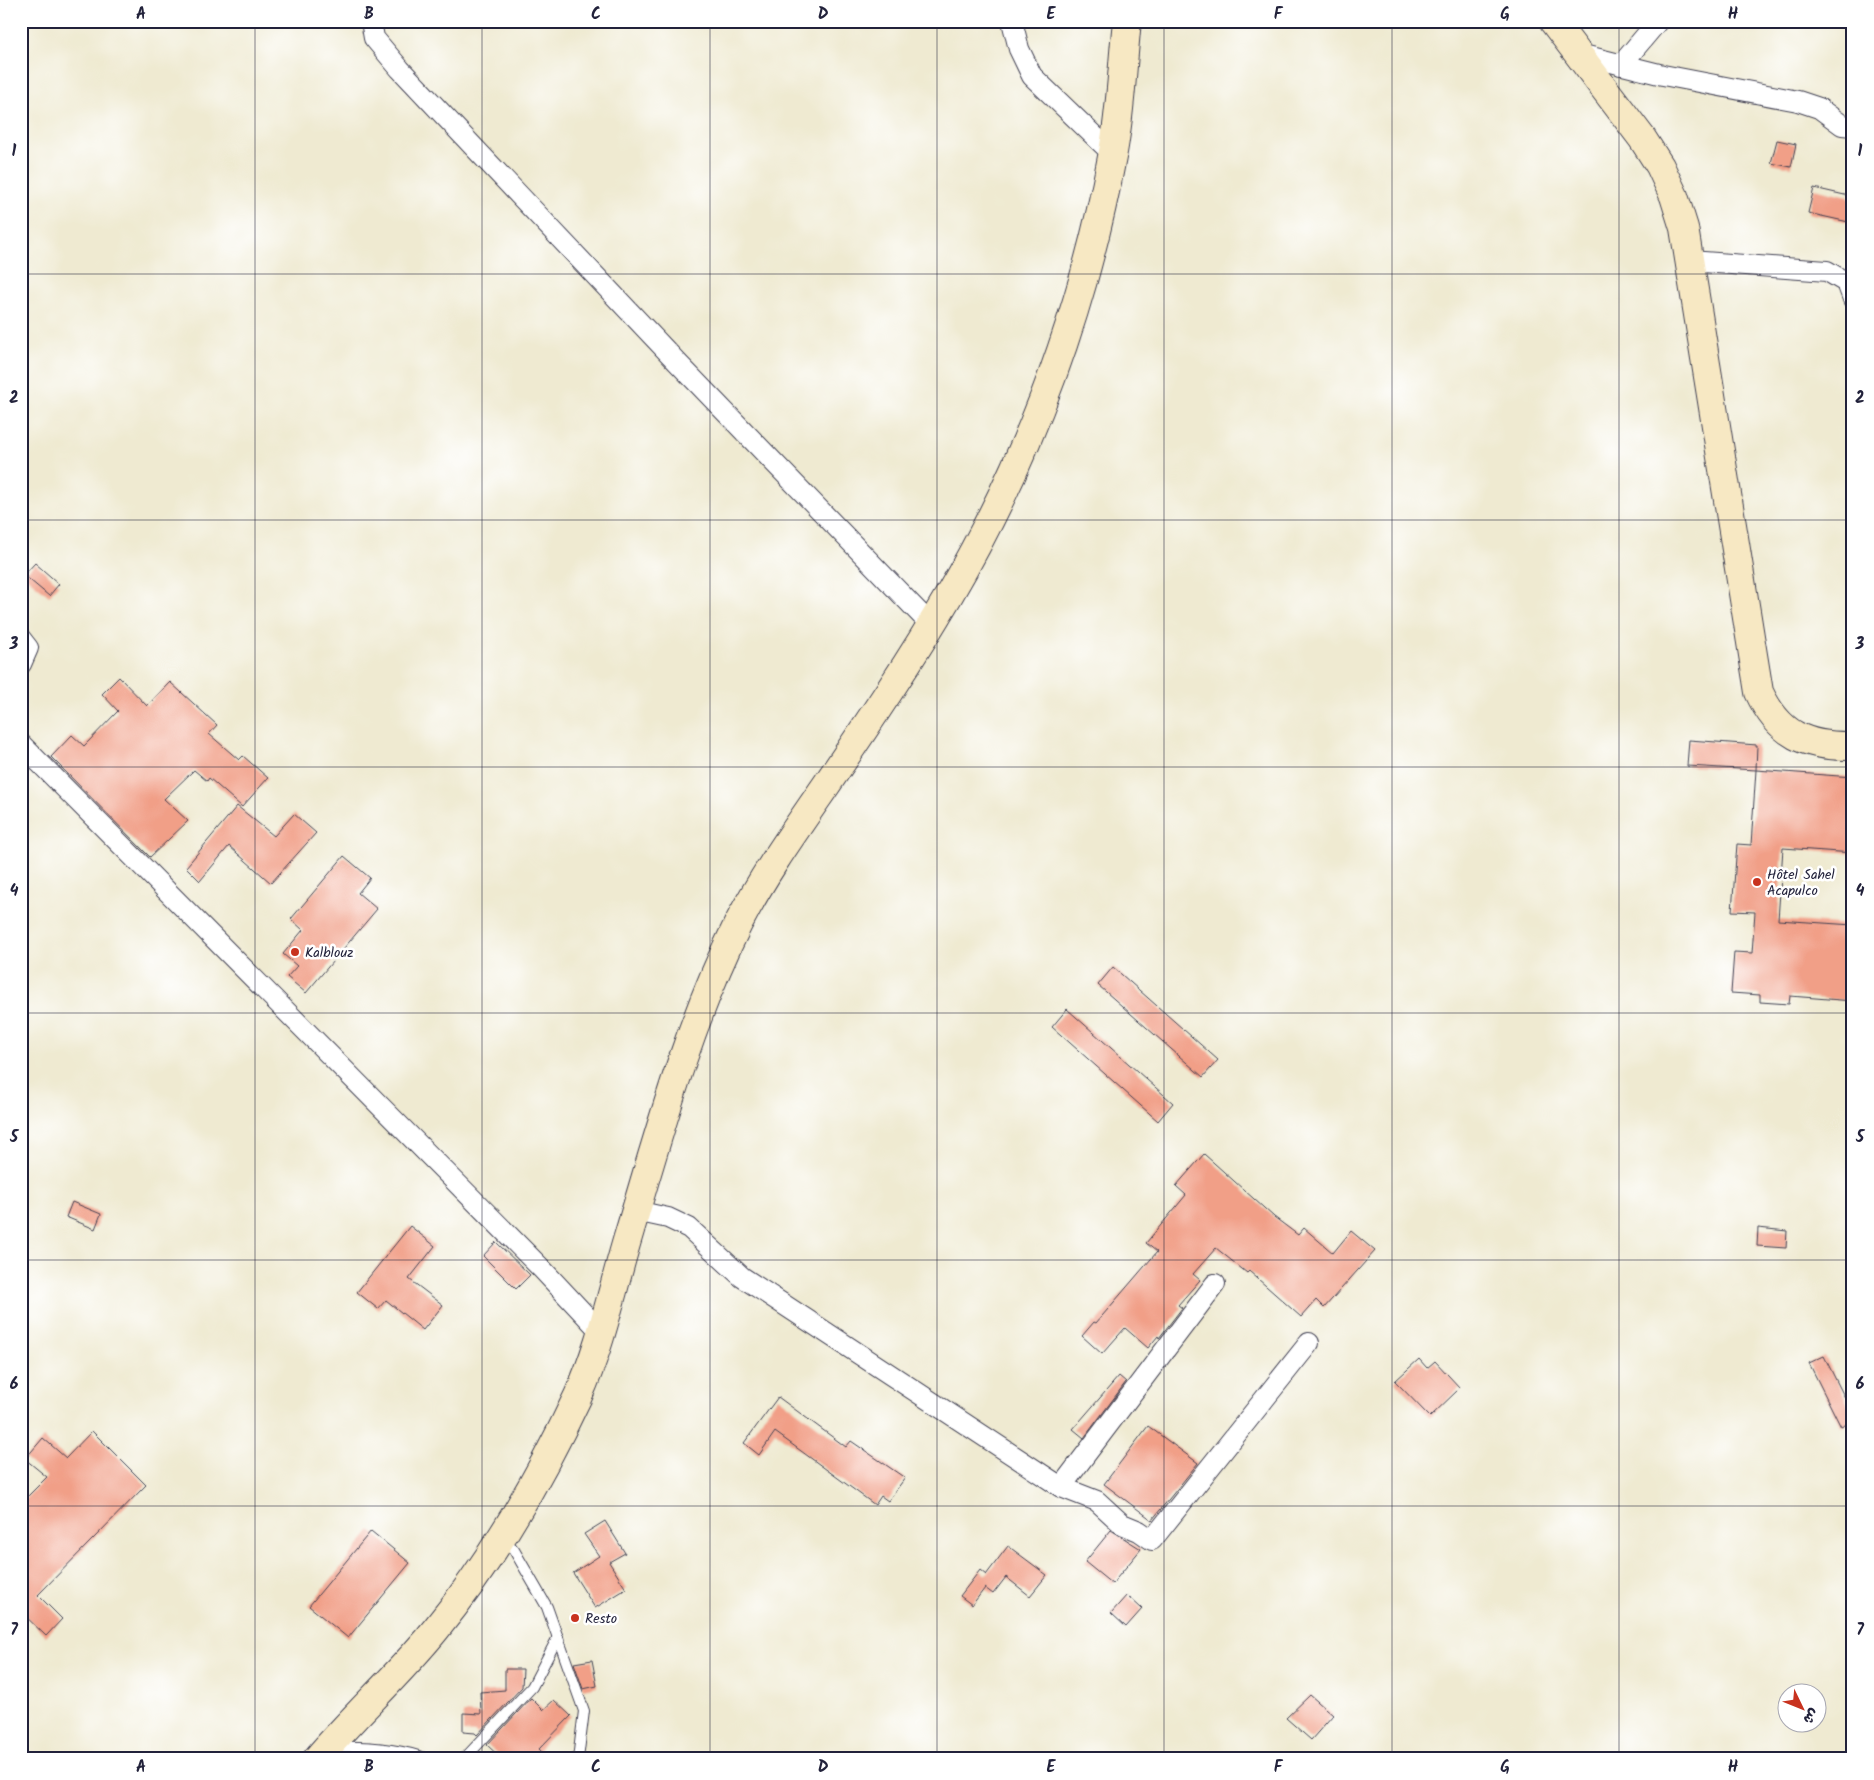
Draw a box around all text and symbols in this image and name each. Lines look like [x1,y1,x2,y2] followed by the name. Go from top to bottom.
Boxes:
[136,2,146,27] text: A
[364,2,374,27] text: B
[591,2,601,27] text: C
[818,2,829,27] text: D
[1047,2,1057,27] text: E
[1274,2,1284,27] text: F
[1500,2,1510,27] text: G
[1728,2,1738,27] text: H
[12,139,17,164] text: 1
[1858,139,1863,164] text: 1
[9,386,19,411] text: 2
[1855,386,1865,411] text: 2
[9,632,19,657] text: 3
[1855,632,1865,657] text: 3
[1767,864,1835,902] place label: Hôtel Sahel Acapulco
[1751,876,1763,888] marker: Hôtel Sahel Acapulco
[10,879,19,904] text: 4
[1856,879,1865,904] text: 4
[305,942,353,964] place label: Kalblouz
[289,946,301,958] marker: Kalblouz
[9,1125,20,1150] text: 5
[1855,1125,1866,1150] text: 5
[10,1372,19,1397] text: 6
[1856,1372,1865,1397] text: 6
[585,1608,617,1630] place label: Resto
[569,1612,581,1624] marker: Resto
[10,1618,18,1643] text: 7
[1856,1618,1864,1643] text: 7
[1776,1682,1826,1732] north arrow
[1797,1703,1824,1729] text: ش
[136,1755,146,1780] text: A
[364,1755,374,1780] text: B
[591,1755,601,1780] text: C
[818,1755,829,1780] text: D
[1047,1755,1057,1780] text: E
[1274,1755,1284,1780] text: F
[1500,1755,1510,1780] text: G
[1728,1755,1738,1780] text: H

